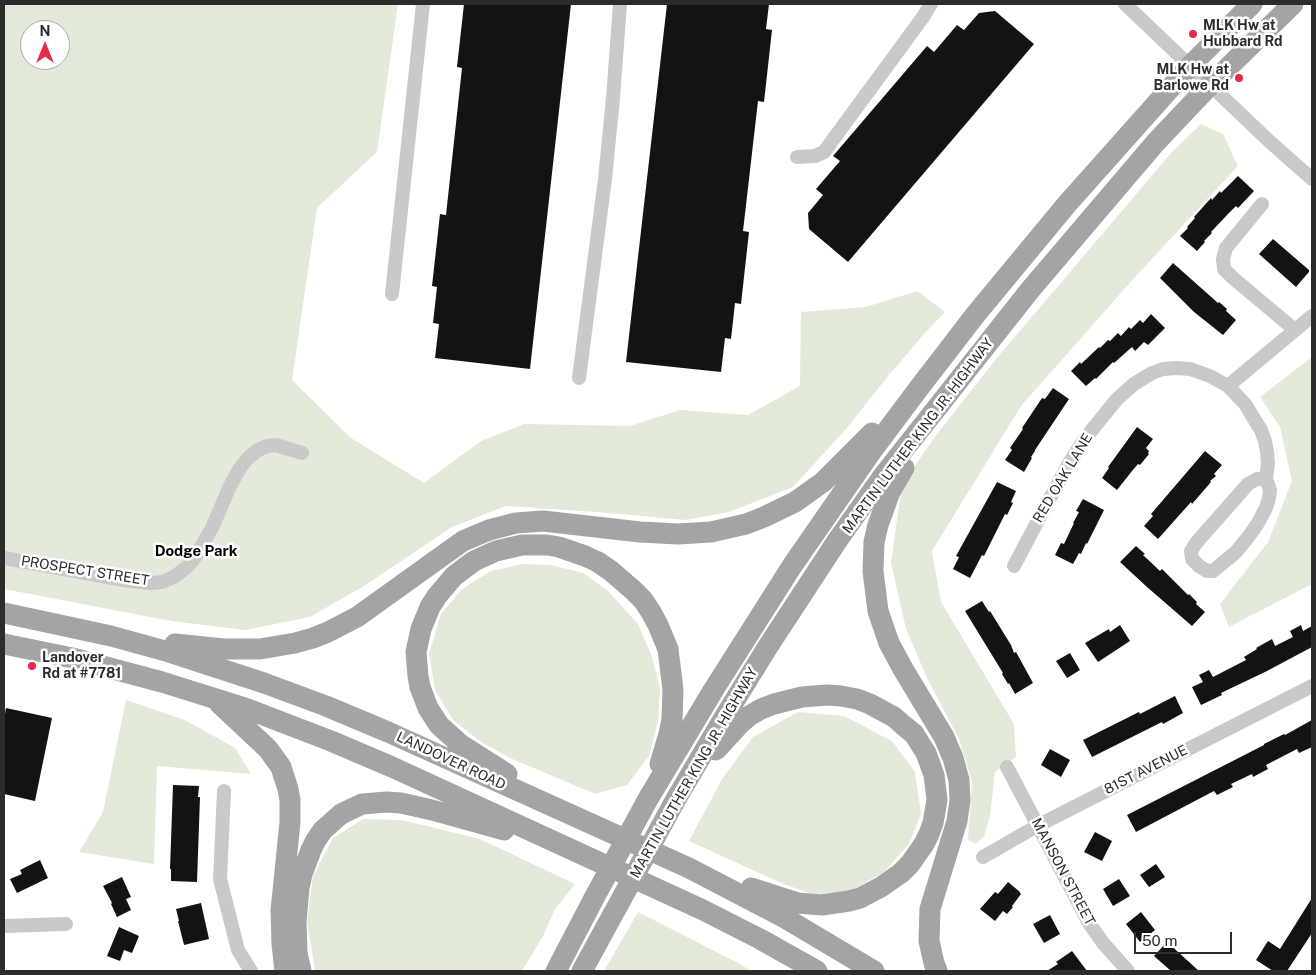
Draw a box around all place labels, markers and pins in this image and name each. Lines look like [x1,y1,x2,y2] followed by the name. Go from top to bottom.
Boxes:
[1203,18,1283,50] place label: MLK Hw at Hubbard Rd
[1187,28,1199,40] marker: MLK Hw at Hubbard Rd
[1154,62,1229,94] place label: MLK Hw at Barlowe Rd
[1233,72,1245,84] marker: MLK Hw at Barlowe Rd
[42,650,121,682] place label: Landover Rd at #7781
[26,660,38,672] marker: Landover Rd at #7781

